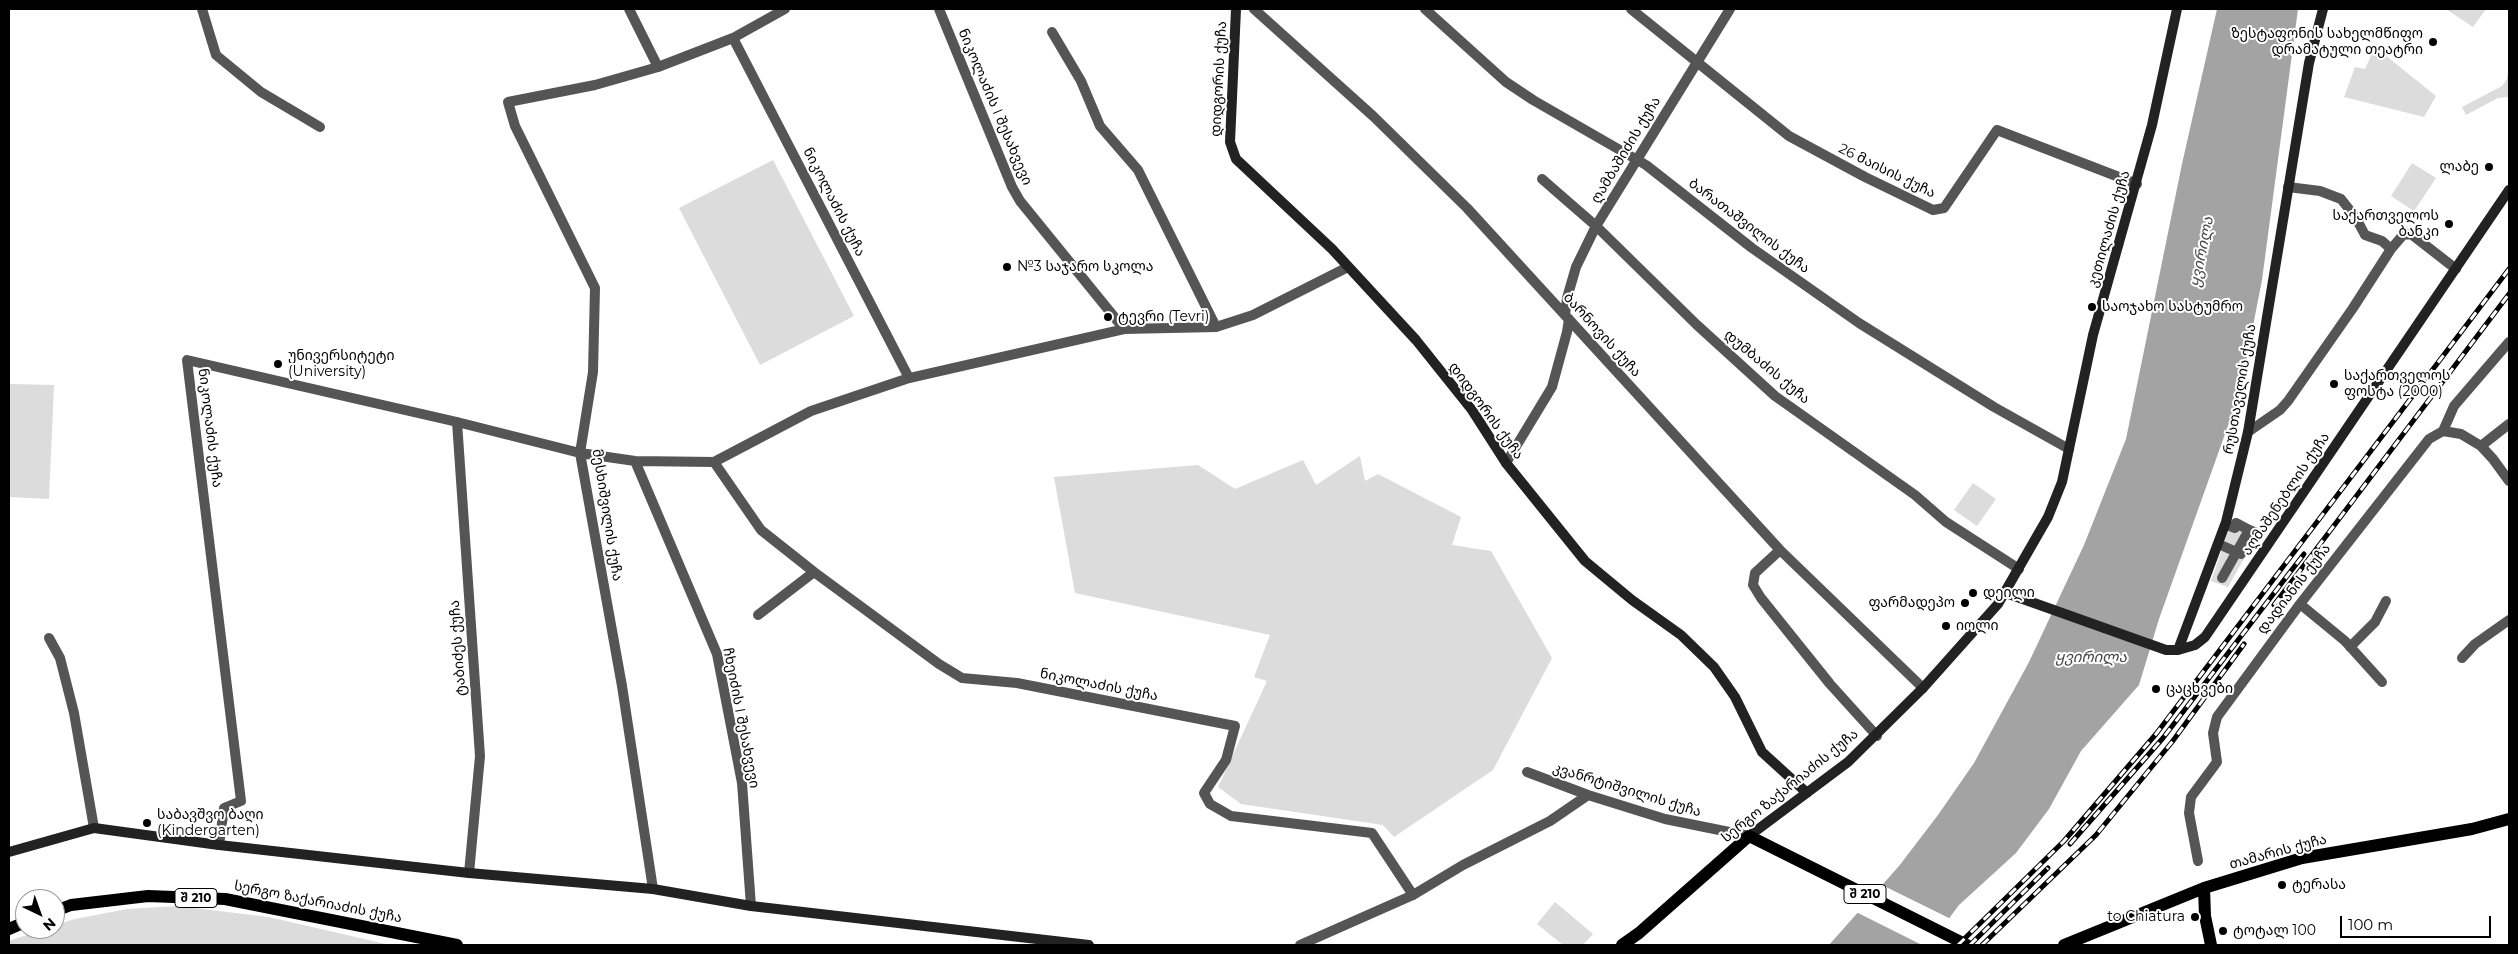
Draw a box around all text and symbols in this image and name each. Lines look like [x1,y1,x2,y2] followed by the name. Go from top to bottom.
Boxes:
[1208,21,1230,137] street label: დიდგორის ქუჩა
[954,26,1036,188] street label: ნიკოლაძის I შესახვევი
[2231,26,2423,58] place label: ზესტაფონის სახელმწიფო დრამატული თეატრი
[2427,36,2439,48] marker: ზესტაფონის სახელმწიფო დრამატული თეატრი
[1588,94,1664,206] street label: ღამბაშიძის ქუჩა
[1836,140,1938,202] street label: 26 მაისის ქუჩა
[799,145,869,259] street label: ნიკოლაძის ქუჩა
[2439,159,2479,175] place label: ლაბე
[2483,161,2495,173] marker: ლაბე
[2084,169,2134,289] street label: კეთილაძის ქუჩა
[1685,175,1813,277] street label: ბარათაშვილის ქუჩა
[2332,208,2439,240] place label: საქართველოს ბანკი
[2186,215,2218,289] water label: ყვირილა
[2443,218,2455,230] marker: საქართველოს ბანკი
[1017,259,1153,275] place label: №3 საჯარო სკოლა
[1001,261,1013,273] marker: №3 საჯარო სკოლა
[1560,289,1644,381] street label: ბარნოვის ქუჩა
[2102,299,2243,315] place label: საოჯახო სასტუმრო
[2086,301,2098,313] marker: საოჯახო სასტუმრო
[1118,309,1209,325] place label: ტევრი (Tevri)
[1102,311,1114,323] marker: ტევრი (Tevri)
[2220,322,2260,456] street label: რუსთაველის ქუჩა
[1721,326,1813,408] street label: დუმბაძის ქუჩა
[288,348,395,381] place label: უნივერსიტეტი (University)
[272,358,284,370] marker: უნივერსიტეტი (University)
[1445,359,1527,463] street label: დიდგორის ქუჩა
[194,367,226,489] street label: ნიკოლაძის ქუჩა
[2344,368,2451,401] place label: საქართველოს ფოსტა (2000)
[2328,378,2340,390] marker: საქართველოს ფოსტა (2000)
[2239,429,2333,559] street label: აღმაშენებლის ქუჩა
[588,448,626,582] street label: მესხიშვილის ქუჩა
[2254,541,2334,637] street label: დადიანის ქუჩა
[1983,585,2035,601] place label: დეილი
[1967,587,1979,599] marker: დეილი
[1869,595,1955,611] place label: ფარმადეპო
[1959,597,1971,609] marker: ფარმადეპო
[446,599,470,697] street label: ტაბიძეს ქუჩა
[1956,618,1999,634] place label: იოლი
[1940,620,1952,632] marker: იოლი
[719,646,763,790] street label: ჩხეიძის I შესახვევი
[2055,649,2127,667] water label: ყვირილა
[1039,665,1159,705] street label: ნიკოლაძის ქუჩა
[2166,681,2233,697] place label: ცაცხვები
[2150,683,2162,695] marker: ცაცხვები
[1718,726,1862,846] street label: სერგო ზაქარიაძის ქუჩა
[1551,759,1703,821] street label: კვანრტიშვილის ქუჩა
[157,807,264,840] place label: საბავშვო ბაღი (Kindergarten)
[141,817,153,829] marker: საბავშვო ბაღი (Kindergarten)
[2227,831,2329,873] street label: თამარის ქუჩა
[233,877,403,927] street label: სერგო ზაქარიაძის ქუჩა
[2292,877,2346,893] place label: ტერასა
[2276,879,2288,891] marker: ტერასა
[1844,884,1886,904] road number: შ 210
[175,888,217,908] road number: შ 210
[15,889,65,939] north arrow
[2343,906,2494,938] scale bar
[2107,909,2185,925] place label: to Chiatura
[2189,911,2201,923] marker: to Chiatura
[39,914,60,935] text: N
[2348,915,2393,934] text: 100 m
[2233,923,2316,939] place label: ტოტალ 100
[2217,925,2229,937] marker: ტოტალ 100

